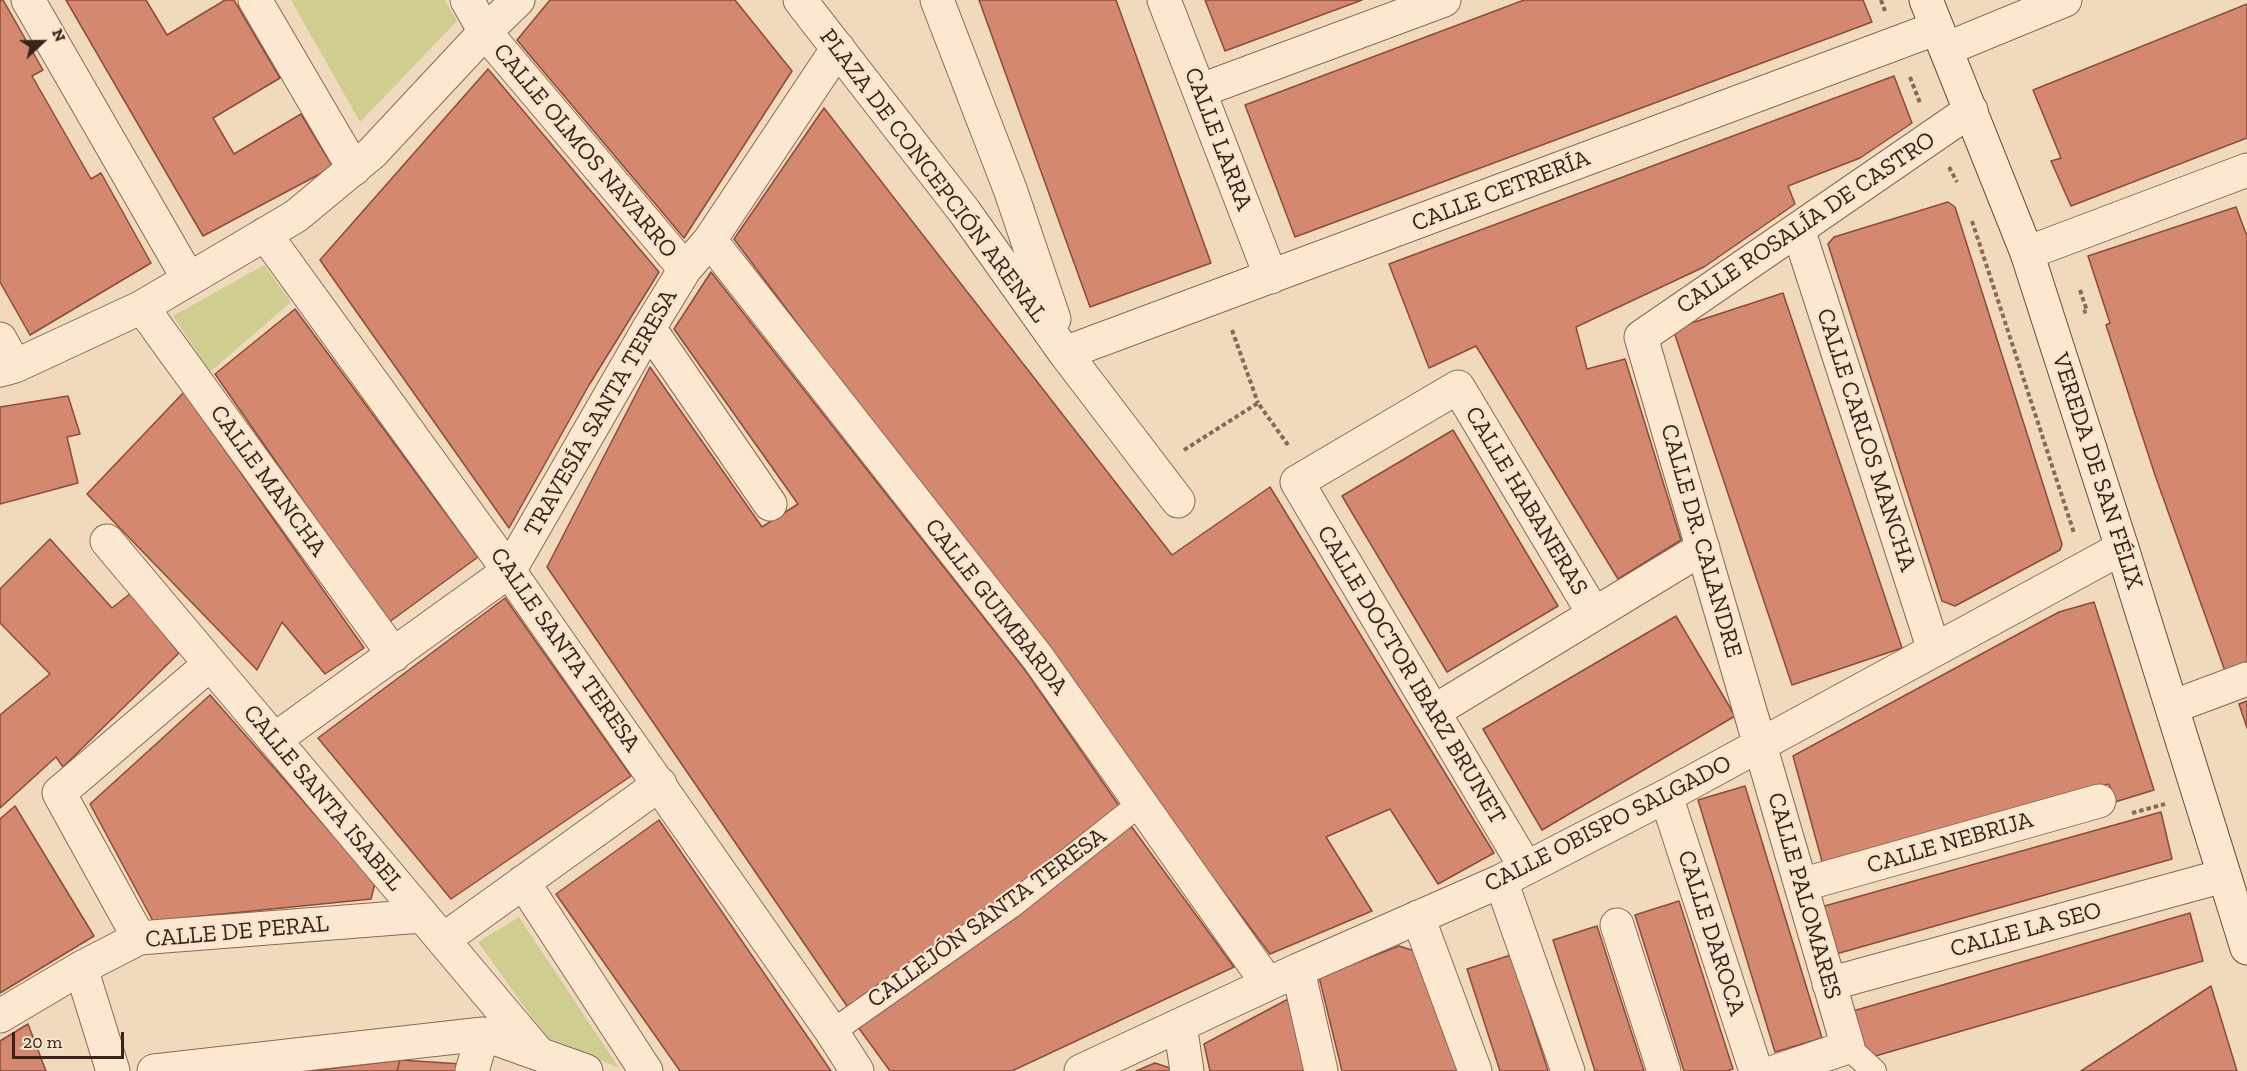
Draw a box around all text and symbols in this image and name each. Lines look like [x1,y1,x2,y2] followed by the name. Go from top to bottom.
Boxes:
[12,12,72,72] north arrow
[813,23,1053,329] street label: PLAZA DE CONCEPCIÓN ARENAL
[48,26,70,44] text: N
[487,38,683,264] street label: CALLE OLMOS NAVARRO
[1178,64,1258,214] street label: CALLE LARRA
[1671,126,1941,320] street label: CALLE ROSALÍA DE CASTRO
[1408,144,1594,238] street label: CALLE CETRERÍA
[518,284,684,542] street label: TRAVESÍA SANTA TERESA
[1810,305,1922,575] street label: CALLE CARLOS MANCHA
[2045,349,2149,593] street label: VEREDA DE SAN FÉLIX
[203,400,333,562] street label: CALLE MANCHA
[1458,401,1594,601] street label: CALLE HABANERAS
[1654,421,1748,661] street label: CALLE DR. CALANDRE
[918,513,1074,701] street label: CALLE GUIMBARDA
[1310,520,1512,830] street label: CALLE DOCTOR IBARZ BRUNET
[484,542,646,758] street label: CALLE SANTA TERESA
[237,699,409,897] street label: CALLE SANTA ISABEL
[1480,749,1736,899] street label: CALLE OBISPO SALGADO
[1761,789,1847,1003] street label: CALLE PALOMARES
[1864,806,2036,880] street label: CALLE NEBRIJA
[862,822,1112,1014] street label: CALLEJÓN SANTA TERESA
[1671,847,1751,1019] street label: CALLE DAROCA
[1947,896,2105,964] street label: CALLE LA SEO
[144,910,330,954] street label: CALLE DE PERAL
[15,1020,128,1058] scale bar
[23,1031,62,1053] text: 20 m

